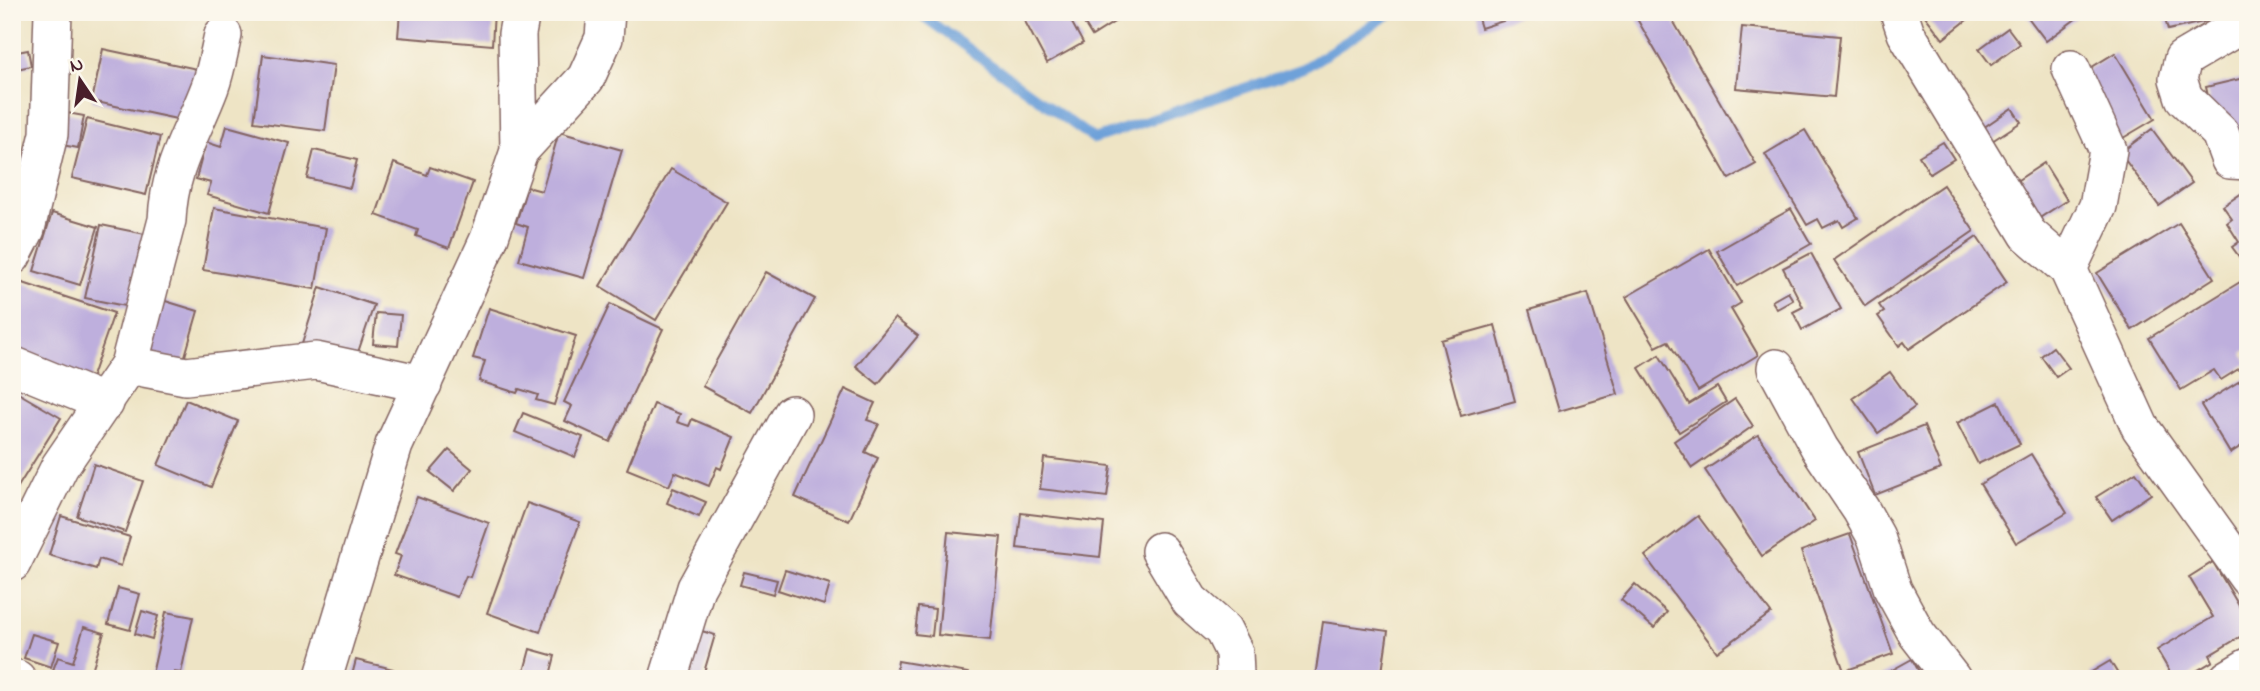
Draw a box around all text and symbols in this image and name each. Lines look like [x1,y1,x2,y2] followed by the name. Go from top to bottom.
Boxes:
[46,46,116,116] north arrow
[67,51,86,80] text: N

